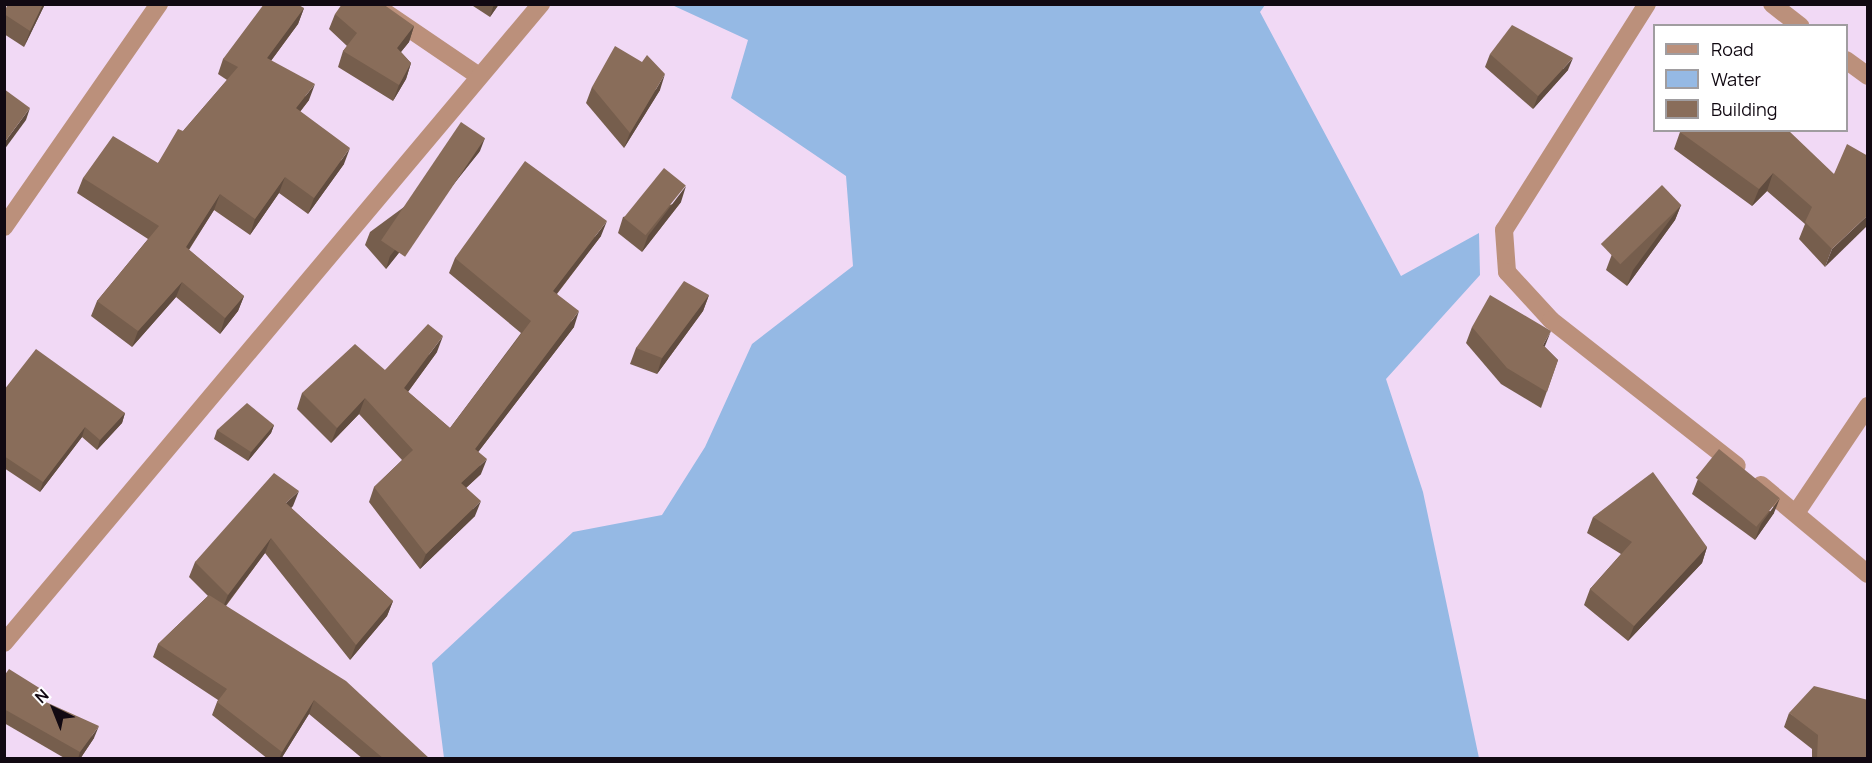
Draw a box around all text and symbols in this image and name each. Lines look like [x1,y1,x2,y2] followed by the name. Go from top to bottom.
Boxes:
[1653,24,1848,132] legend
[1711,37,1754,61] text: Road
[1711,67,1761,91] text: Water
[1711,97,1777,121] text: Building
[24,679,84,739] north arrow
[30,684,53,708] text: N

